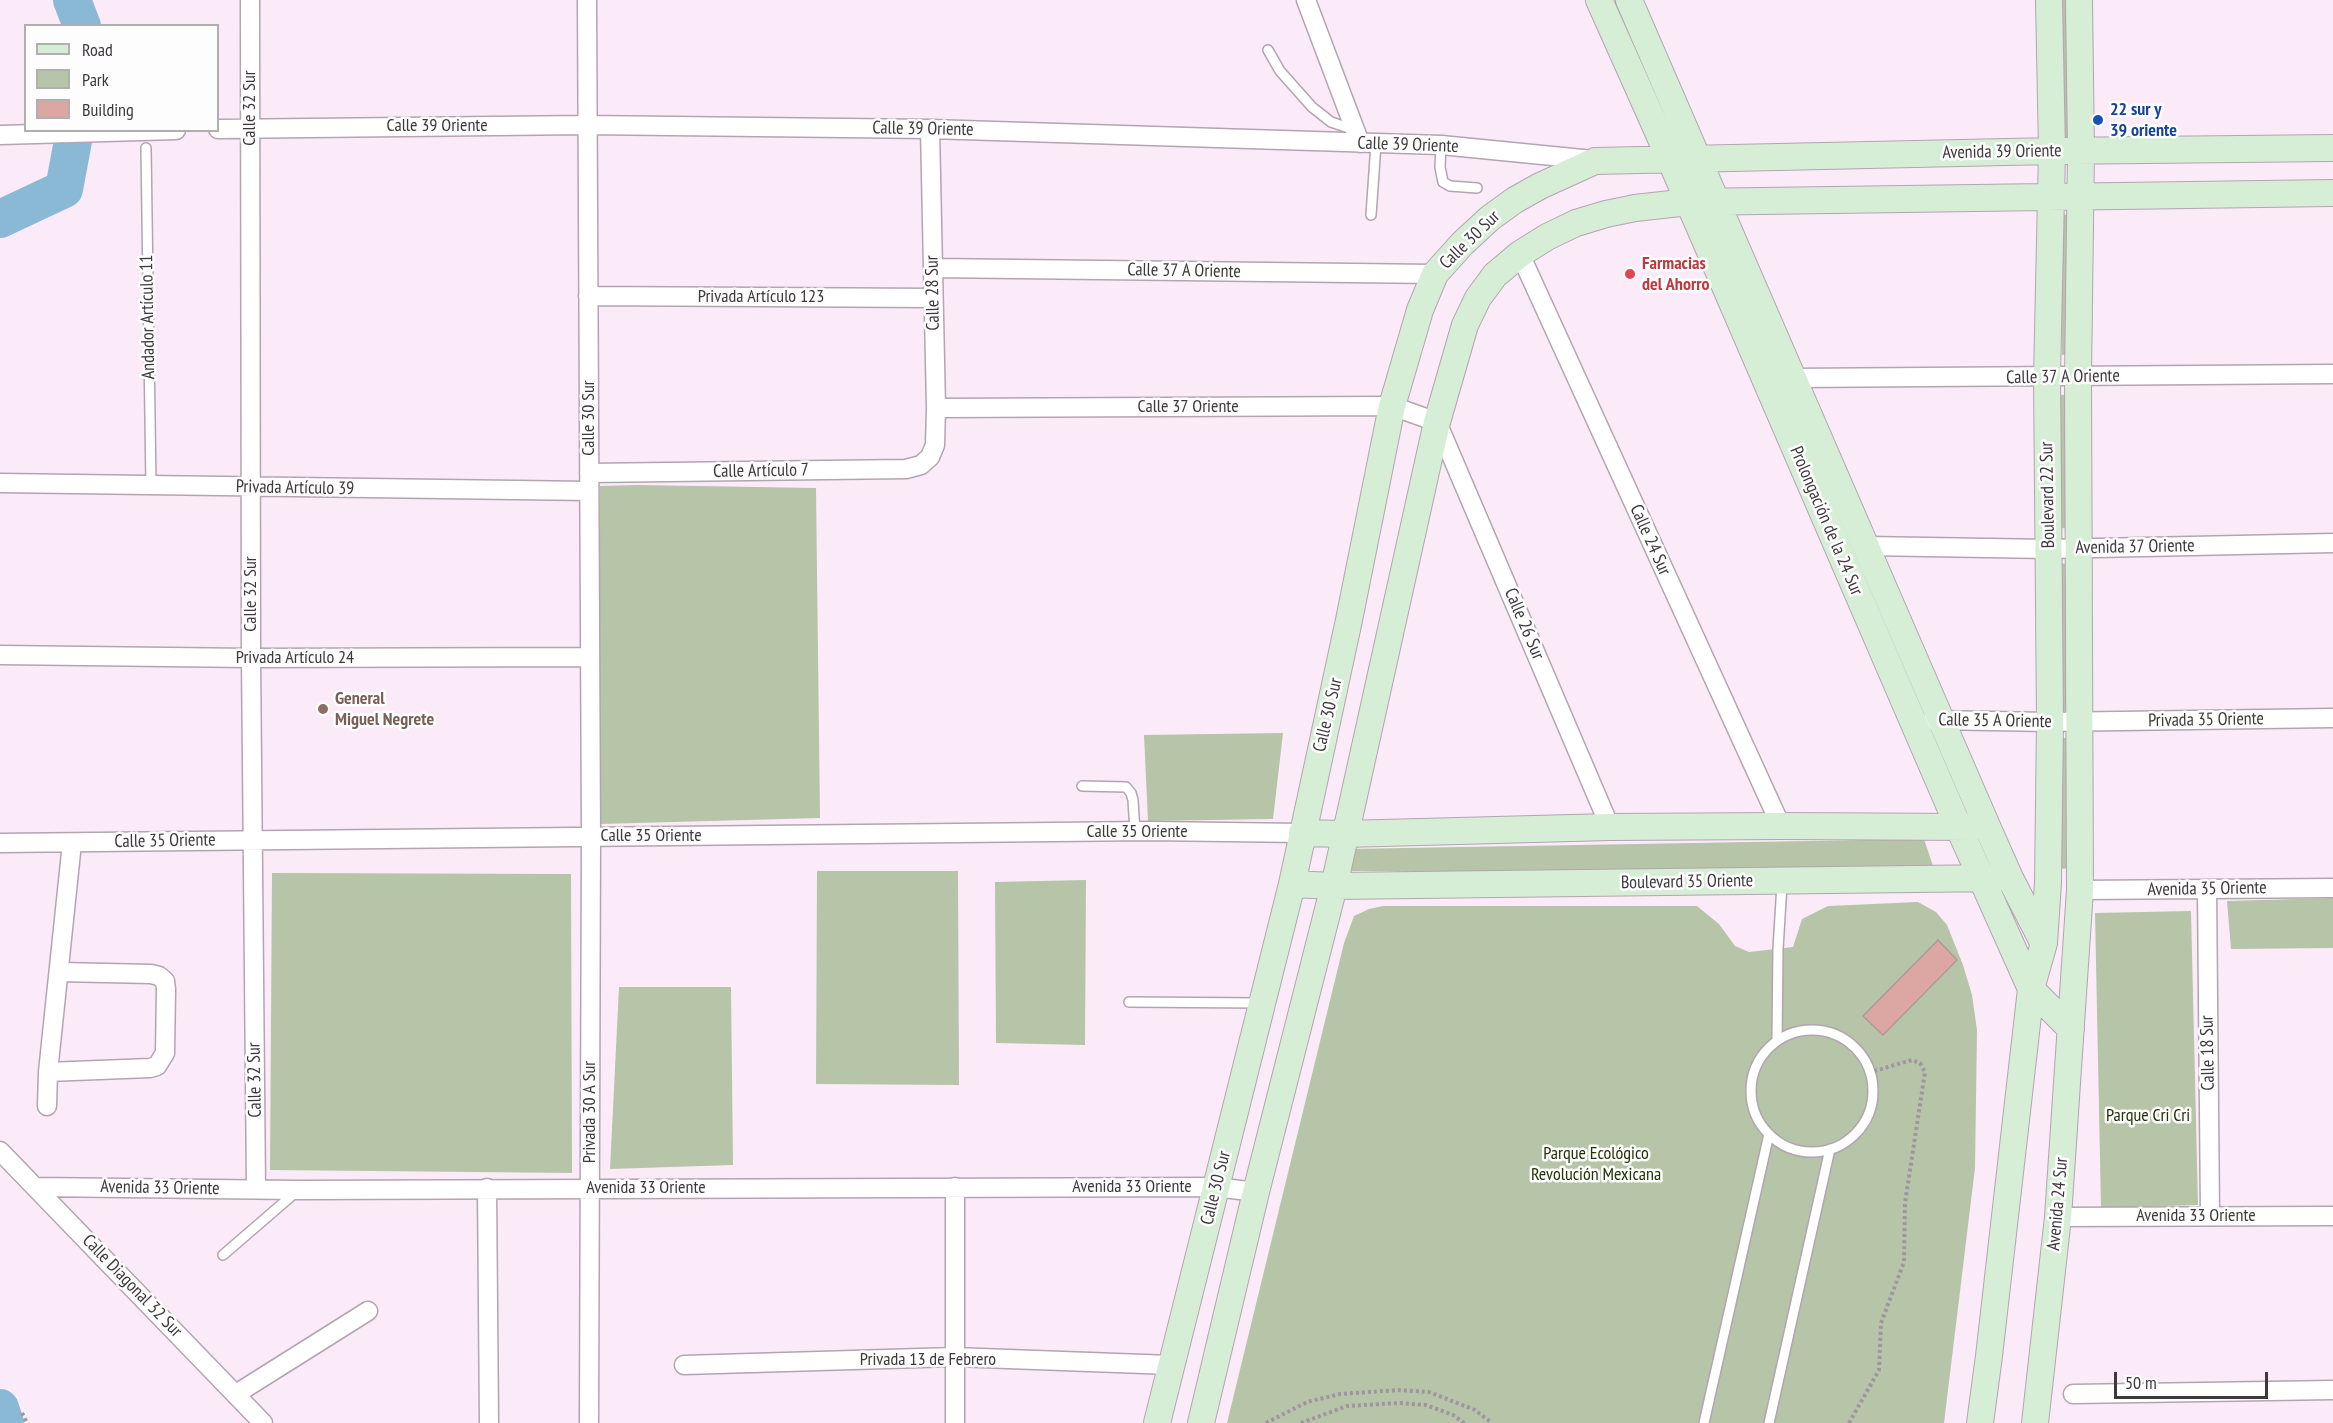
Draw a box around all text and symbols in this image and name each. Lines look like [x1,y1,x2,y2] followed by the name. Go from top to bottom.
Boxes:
[24,24,219,132] legend
[82,38,113,61] text: Road
[82,68,109,91] text: Park
[239,70,261,146] street label: Calle 32 Sur
[82,98,134,121] text: Building
[2110,99,2177,142] place label: 22 sur y 39 oriente
[2091,113,2105,127] marker: 22 sur y 39 oriente
[386,115,488,137] street label: Calle 39 Oriente
[872,117,974,141] street label: Calle 39 Oriente
[1357,132,1459,158] street label: Calle 39 Oriente
[1942,140,2062,164] street label: Avenida 39 Oriente
[1435,206,1505,274] street label: Calle 30 Sur
[1642,253,1709,296] place label: Farmacias del Ahorro
[136,254,160,380] street label: Andador Artículo 11
[922,255,944,331] street label: Calle 28 Sur
[1127,259,1241,283] street label: Calle 37 A Oriente
[1623,267,1637,281] marker: Farmacias del Ahorro
[698,286,824,308] street label: Privada Artículo 123
[2006,365,2120,389] street label: Calle 37 A Oriente
[578,380,600,456] street label: Calle 30 Sur
[1137,396,1239,418] street label: Calle 37 Oriente
[2036,442,2060,548] street label: Boulevard 22 Sur
[1785,443,1867,599] street label: Prolongación de la 24 Sur
[713,459,809,483] street label: Calle Artículo 7
[236,476,354,500] street label: Privada Artículo 39
[1625,501,1675,579] street label: Calle 24 Sur
[2075,535,2195,559] street label: Avenida 37 Oriente
[240,556,262,632] street label: Calle 32 Sur
[1499,585,1549,663] street label: Calle 26 Sur
[236,647,354,669] street label: Privada Artículo 24
[1309,676,1347,754] street label: Calle 30 Sur
[335,688,434,730] place label: General Miguel Negrete
[316,702,330,716] marker: General Miguel Negrete
[2148,708,2264,732] street label: Privada 35 Oriente
[1938,709,2052,733] street label: Calle 35 A Oriente
[1086,821,1188,843] street label: Calle 35 Oriente
[600,825,702,847] street label: Calle 35 Oriente
[114,829,216,853] street label: Calle 35 Oriente
[1621,870,1753,894] street label: Boulevard 35 Oriente
[2147,877,2267,901] street label: Avenida 35 Oriente
[2197,1015,2219,1091] street label: Calle 18 Sur
[244,1042,266,1118] street label: Calle 32 Sur
[579,1061,601,1163] street label: Privada 30 A Sur
[2106,1105,2190,1127] park label: Parque Cri Cri
[1531,1143,1661,1186] park label: Parque Ecológico Revolución Mexicana
[1196,1149,1236,1227] street label: Calle 30 Sur
[2043,1157,2073,1251] street label: Avenida 24 Sur
[100,1176,220,1200] street label: Avenida 33 Oriente
[1072,1176,1192,1198] street label: Avenida 33 Oriente
[586,1177,706,1199] street label: Avenida 33 Oriente
[2136,1205,2256,1227] street label: Avenida 33 Oriente
[78,1230,186,1342] street label: Calle Diagonal 32 Sur
[860,1349,996,1371] street label: Privada 13 de Febrero
[2117,1360,2272,1398] scale bar
[2125,1371,2157,1394] text: 50 m

